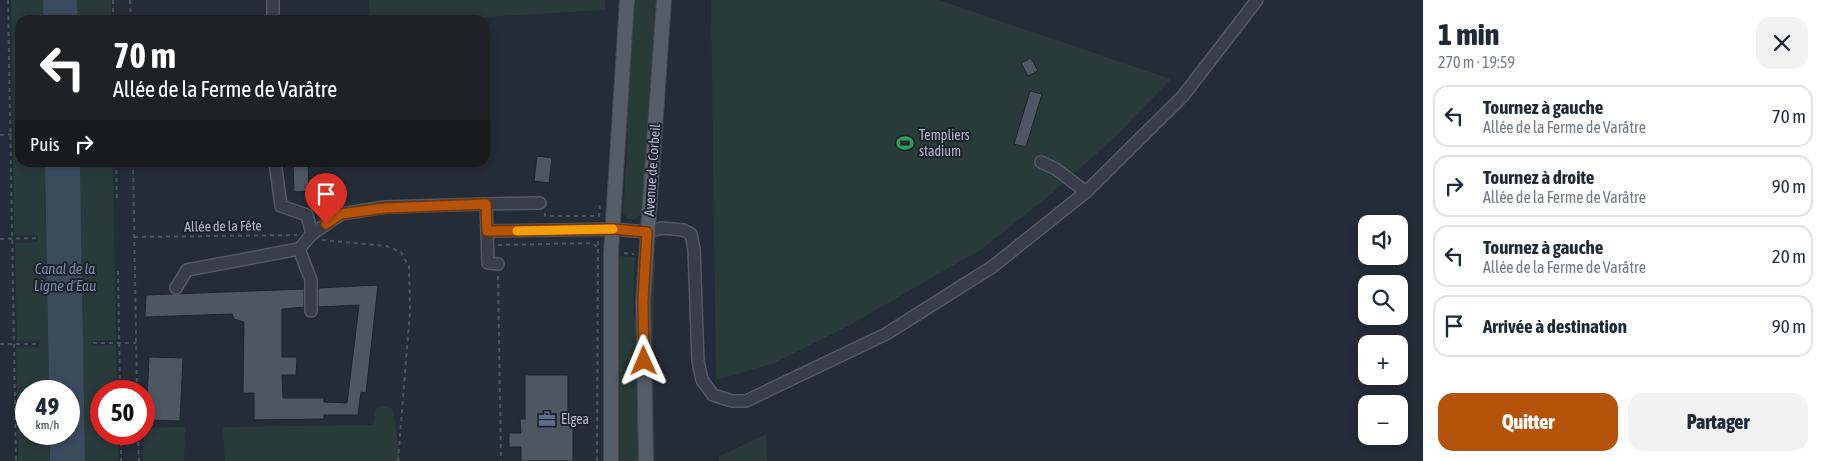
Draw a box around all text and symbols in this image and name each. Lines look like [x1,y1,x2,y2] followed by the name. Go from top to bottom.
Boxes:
[1438,17,1499,51] text: 1 min
[1756,17,1808,69] button: close
[30,35,95,100] icon: left
[113,35,176,75] text: 70 m
[1438,53,1515,71] text: 270 m · 19:59
[113,76,337,102] text: Allée de la Ferme de Varâtre
[1483,96,1603,118] text: Tournez à gauche
[1440,102,1468,130] icon: left
[1772,105,1806,127] text: 70 m
[1483,118,1646,136] text: Allée de la Ferme de Varâtre
[641,123,663,217] street label: Avenue de Corbeil
[919,127,970,159] place label: Templiers stadium
[70,130,98,158] icon: right
[30,133,60,155] text: Puis
[895,133,915,153] sports icon: Templiers stadium
[1483,166,1594,188] text: Tournez à droite
[1440,172,1468,200] icon: right
[305,173,347,224] pin
[1772,175,1806,197] text: 90 m
[312,180,340,208] icon: arrive
[1483,188,1646,206] text: Allée de la Ferme de Varâtre
[1358,215,1408,445] map controls
[1358,215,1408,265] button: sound
[184,217,262,235] street label: Allée de la Fête
[1483,236,1603,258] text: Tournez à gauche
[1440,242,1468,270] icon: left
[1772,245,1806,267] text: 20 m
[1483,258,1646,276] text: Allée de la Ferme de Varâtre
[34,260,96,294] water label: Canal de la Ligne d'Eau
[1358,275,1408,325] button: search
[1440,312,1468,340] icon: arrive
[1483,315,1627,337] text: Arrivée à destination
[1772,315,1806,337] text: 90 m
[617,334,669,386] position arrow
[1358,335,1408,385] button: +
[90,380,155,445] speed limit sign: 50
[36,392,59,420] text: 49
[1438,393,1618,451] button: Quitter
[1628,393,1808,451] button: Partager
[1358,395,1408,445] button: −
[537,409,557,429] office icon: Elgea
[561,411,589,427] place label: Elgea
[36,418,59,432] text: km/h

